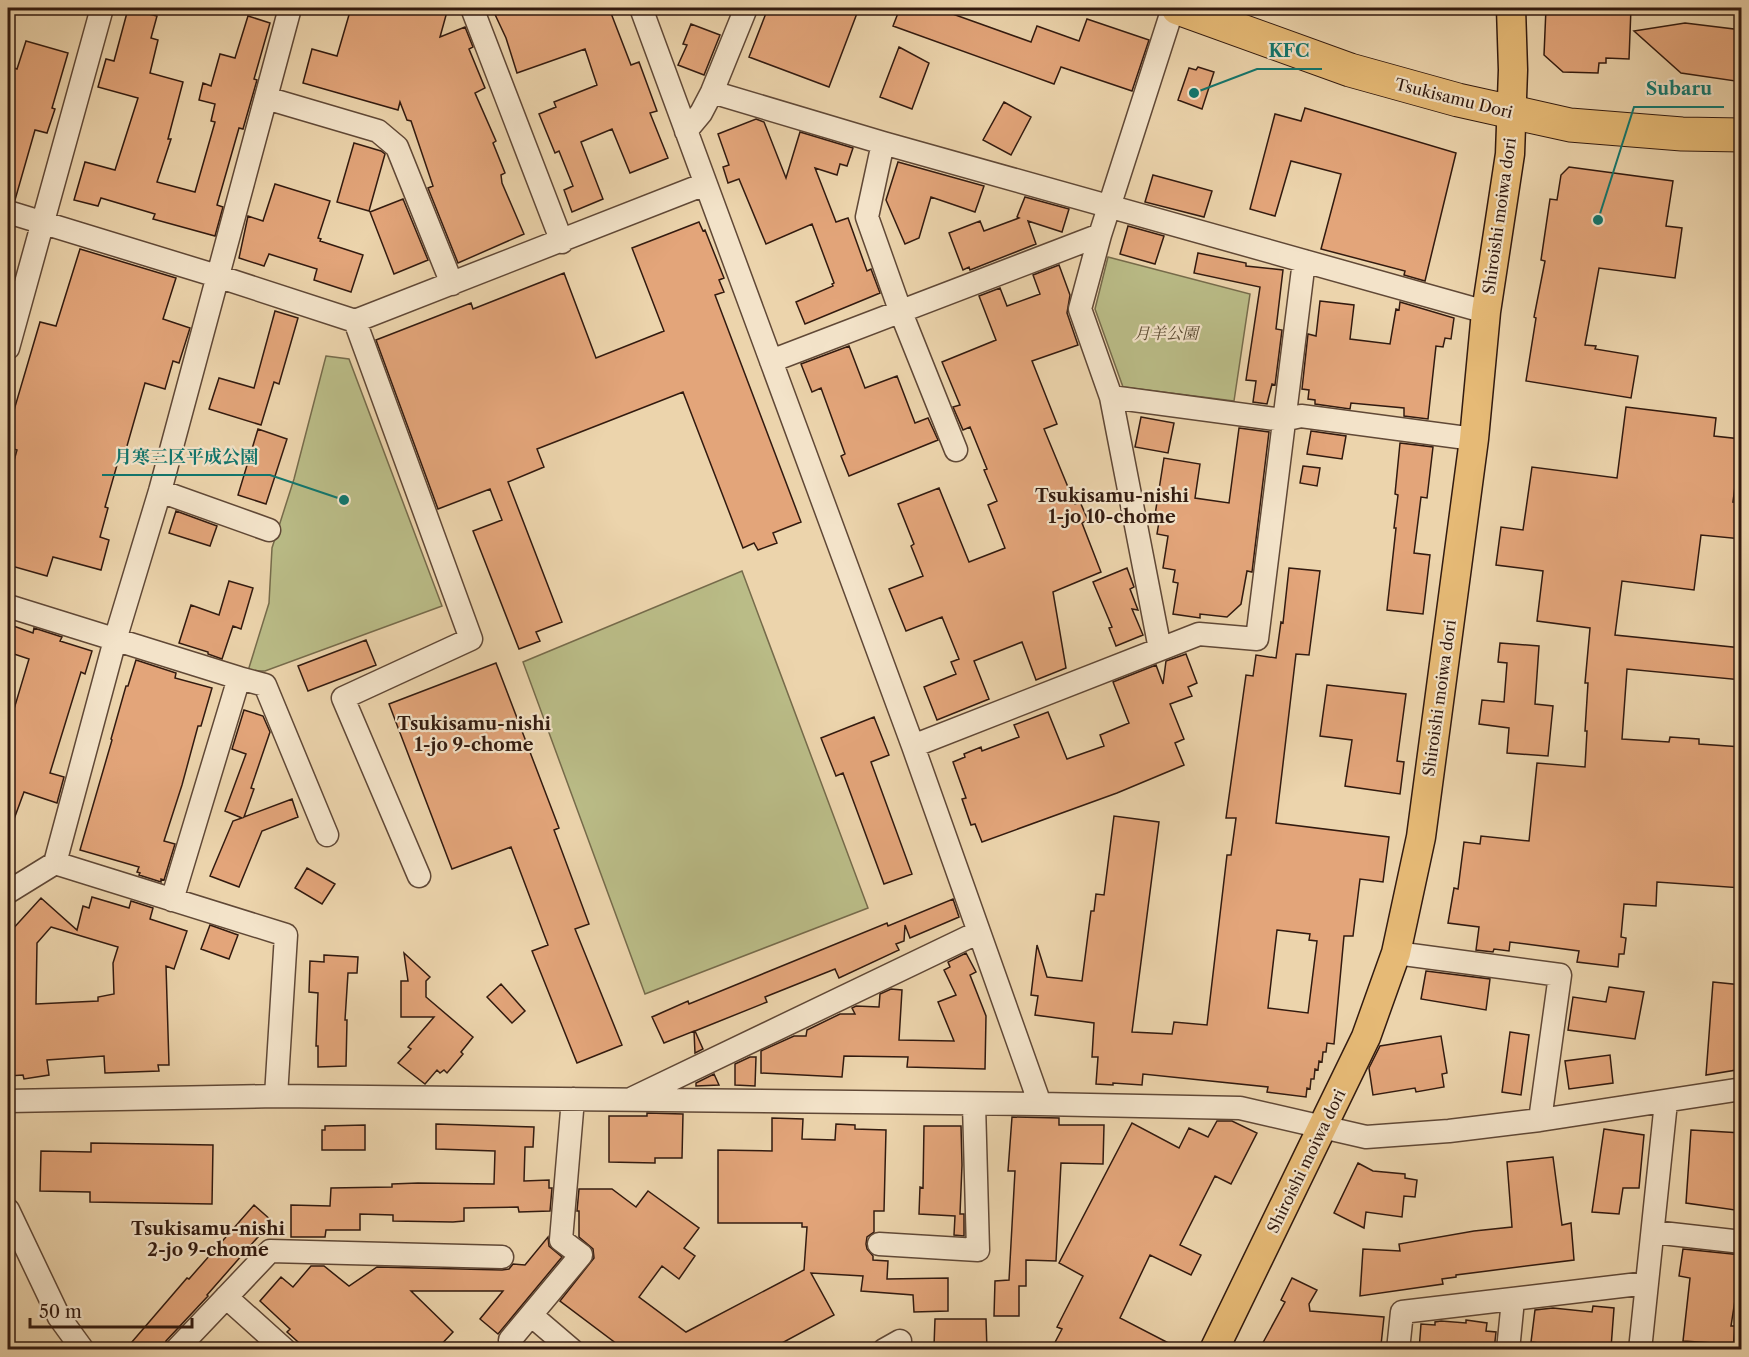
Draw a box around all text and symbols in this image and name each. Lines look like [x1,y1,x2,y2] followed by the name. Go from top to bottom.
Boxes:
[1257,33,1322,69] callout: KFC
[1268,40,1310,62] text: KFC
[1634,71,1724,107] callout: Subaru
[1393,74,1515,122] street label: Tsukisamu Dori
[1646,78,1712,100] text: Subaru
[1478,136,1520,295] street label: Shiroishi moiwa dori
[1134,323,1201,343] park label: 月羊公園
[102,439,270,475] callout: 月寒三区平成公園
[114,446,258,468] text: 月寒三区平成公園
[1035,485,1189,528] district label: Tsukisamu-nishi 1-jo 10-chome
[1418,618,1460,777] street label: Shiroishi moiwa dori
[397,713,551,756] district label: Tsukisamu-nishi 1-jo 9-chome
[1262,1086,1350,1236] street label: Shiroishi moiwa dori
[131,1218,285,1261] district label: Tsukisamu-nishi 2-jo 9-chome
[30,1291,192,1329] scale bar
[39,1301,82,1323] text: 50 m

